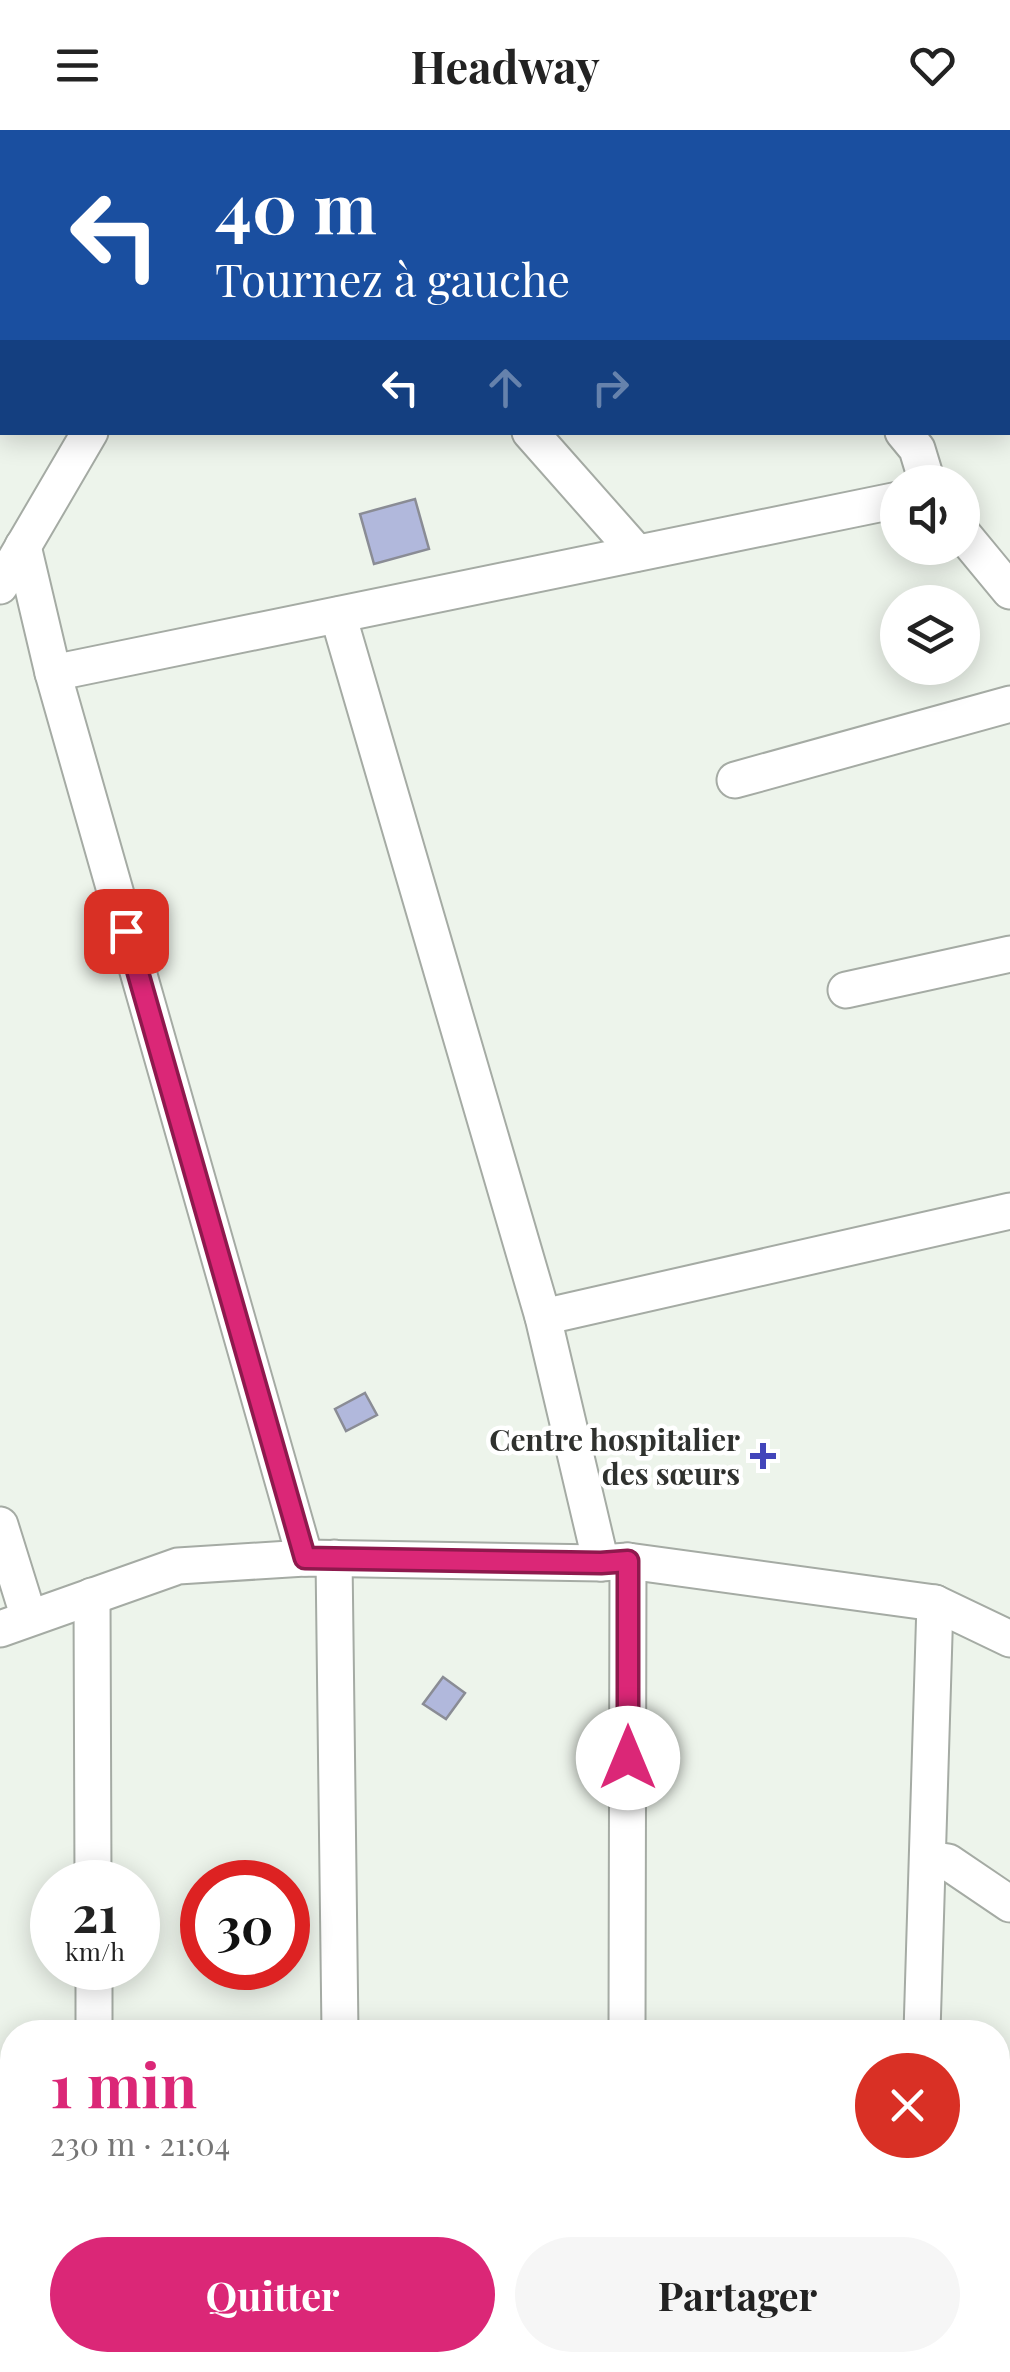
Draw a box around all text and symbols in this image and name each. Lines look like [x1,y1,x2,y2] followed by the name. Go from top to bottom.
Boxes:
[410,35,600,95] text: Headway
[50,38,105,93] icon: menu
[905,38,960,93] icon: heart
[215,158,377,252] text: 40 m
[50,170,180,300] icon: left
[215,248,570,308] text: Tournez à gauche
[373,360,428,415] icon: left
[478,360,533,415] icon: ahead
[583,360,638,415] icon: right
[880,465,980,685] map controls
[880,465,980,565] button: sound
[880,585,980,685] button: layers
[84,889,169,974] pin
[99,904,154,959] icon: arrive
[489,1419,740,1493] place label: Centre hospitalier des sœurs
[750,1443,776,1469] marker: Centre hospitalier des sœurs
[576,1706,680,1810] position arrow
[180,1860,310,1990] speed limit sign: 30
[72,1879,118,1946] text: 21
[65,1934,125,1967] text: km/h
[50,2043,197,2123] text: 1 min
[855,2053,960,2158] button: close
[50,2121,230,2164] text: 230 m · 21:04
[50,2237,495,2352] button: Quitter
[515,2237,960,2352] button: Partager

